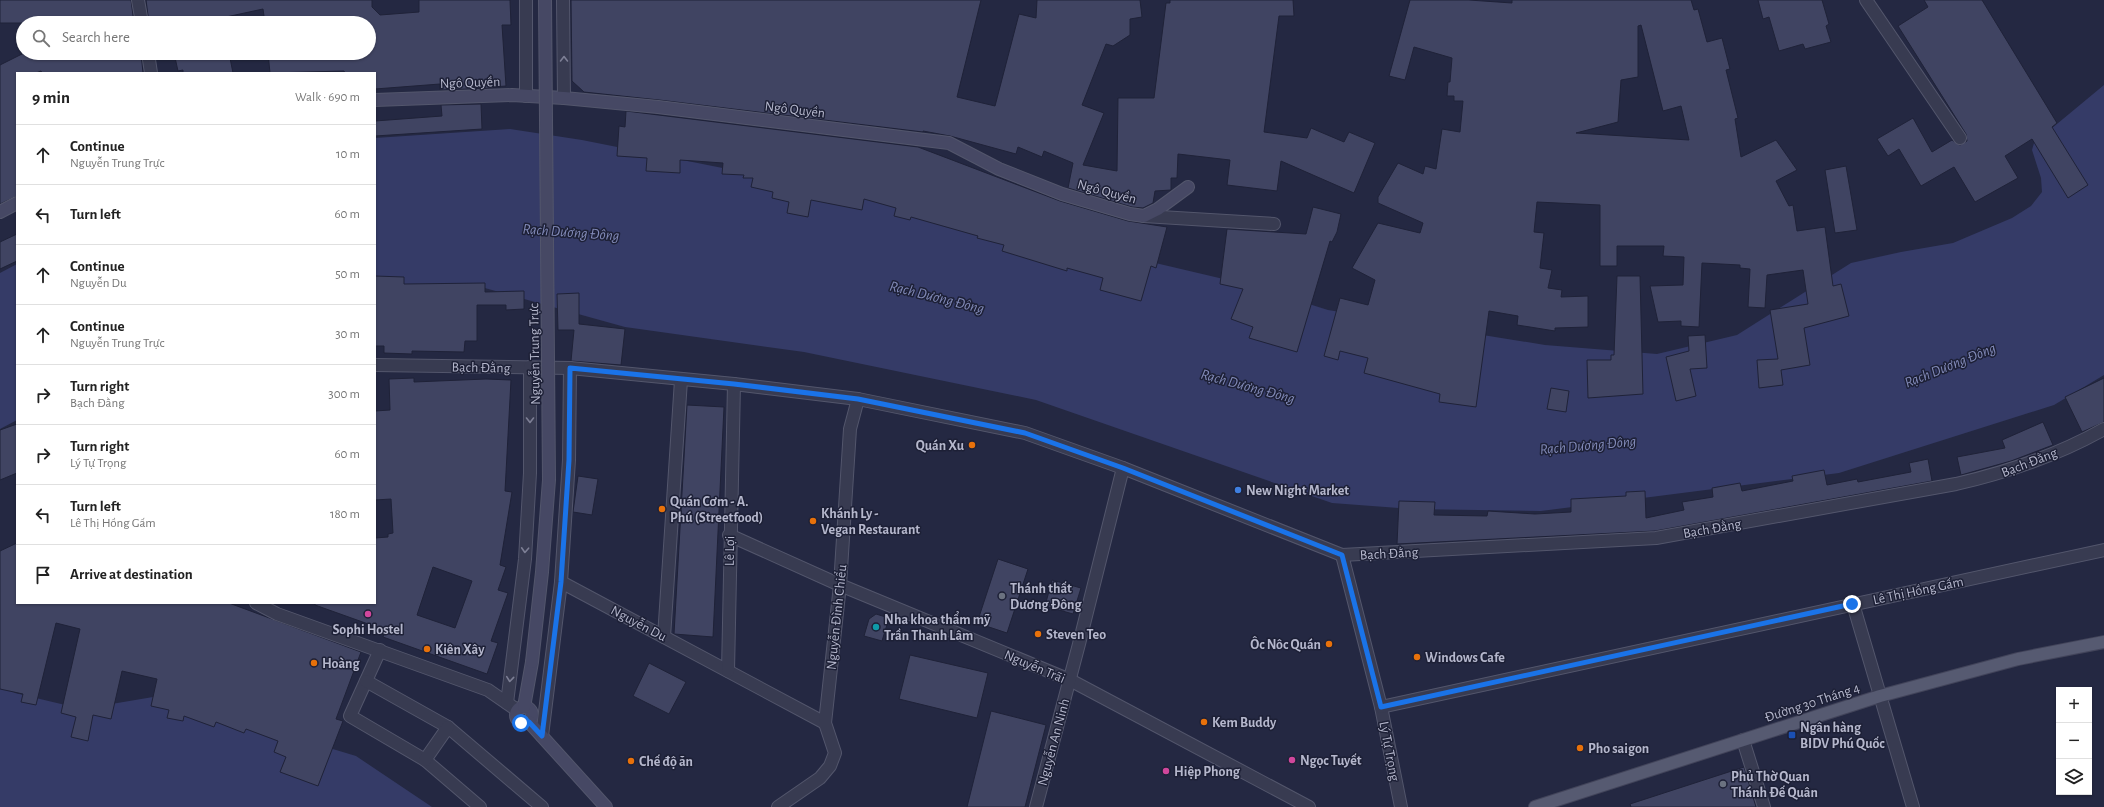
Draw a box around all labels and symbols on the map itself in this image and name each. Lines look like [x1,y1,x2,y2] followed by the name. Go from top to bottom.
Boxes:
[560,56,568,62] one-way arrow
[439,74,501,91] street label: Ngô Quyền
[764,98,826,121] street label: Ngô Quyền
[1076,176,1138,207] street label: Ngô Quyền
[522,222,620,243] water label: Rạch Dương Đông
[888,278,986,316] water label: Rạch Dương Đông
[525,302,543,405] street label: Nguyễn Trung Trực
[1902,340,1998,391] water label: Rạch Dương Đông
[452,359,511,376] street label: Bạch Đằng
[1199,367,1297,406] water label: Rạch Dương Đông
[526,417,534,423] one-way arrow
[1539,434,1637,457] water label: Rạch Dương Đông
[916,439,965,453] place label: Quán Xu
[967,440,977,450] marker: Quán Xu
[1999,445,2059,480] street label: Bạch Đằng
[1246,484,1349,498] place label: New Night Market
[1233,485,1243,495] marker: New Night Market
[670,495,763,525] place label: Quán Cơm - A. Phú (Streetfood)
[657,504,667,514] marker: Quán Cơm - A. Phú (Streetfood)
[821,507,920,537] place label: Khánh Ly - Vegan Restaurant
[808,516,818,526] marker: Khánh Ly - Vegan Restaurant
[1682,516,1742,541] street label: Bạch Đằng
[723,536,737,566] street label: Lê Lợi
[1359,544,1419,563] street label: Bạch Đằng
[521,547,530,553] one-way arrow
[823,564,849,670] street label: Nguyễn Đình Chiểu
[1871,574,1965,607] street label: Lê Thị Hồng Gấm
[1010,581,1082,612] place label: Thánh thất Dương Đông
[997,591,1007,601] marker: Thánh thất Dương Đông
[1843,595,1861,613] route end
[608,602,670,644] street label: Nguyễn Du
[363,609,373,619] marker: Sophi Hostel
[884,611,991,643] place label: Nha khoa thẩm mỹ Trần Thanh Lâm
[871,622,881,632] marker: Nha khoa thẩm mỹ Trần Thanh Lâm
[333,623,403,637] place label: Sophi Hostel
[1046,628,1106,642] place label: Steven Teo
[1033,629,1043,639] marker: Steven Teo
[1250,636,1321,652] place label: Ôc Nôc Quán
[1324,639,1334,649] marker: Ôc Nôc Quán
[435,643,485,657] place label: Kiên Xây
[422,644,432,654] marker: Kiên Xây
[1002,646,1068,686] street label: Nguyễn Trãi
[1425,651,1505,665] place label: Windows Cafe
[1412,652,1422,662] marker: Windows Cafe
[322,657,360,671] place label: Hoàng
[309,658,319,668] marker: Hoàng
[506,676,515,682] one-way arrow
[1763,681,1862,725] street label: Đường 30 Tháng 4
[1034,697,1072,787] street label: Nguyễn An Ninh
[512,714,530,732] route start
[1212,716,1277,730] place label: Kem Buddy
[1199,717,1209,727] marker: Kem Buddy
[1376,720,1402,782] street label: Lý Tự Trọng
[1800,721,1885,751] place label: Ngân hàng BIDV Phú Quốc
[1787,730,1797,740] marker: Ngân hàng BIDV Phú Quốc
[1588,742,1649,756] place label: Pho saigon
[1575,743,1585,753] marker: Pho saigon
[1300,753,1362,768] place label: Ngọc Tuyết
[639,754,693,769] place label: Chế độ ăn
[1287,755,1297,765] marker: Ngọc Tuyết
[626,756,636,766] marker: Chế độ ăn
[1174,765,1241,779] place label: Hiệp Phong
[1161,766,1171,776] marker: Hiệp Phong
[1731,770,1818,800] place label: Phủ Thờ Quan Thánh Đế Quân
[1718,779,1728,789] marker: Phủ Thờ Quan Thánh Đế Quân

